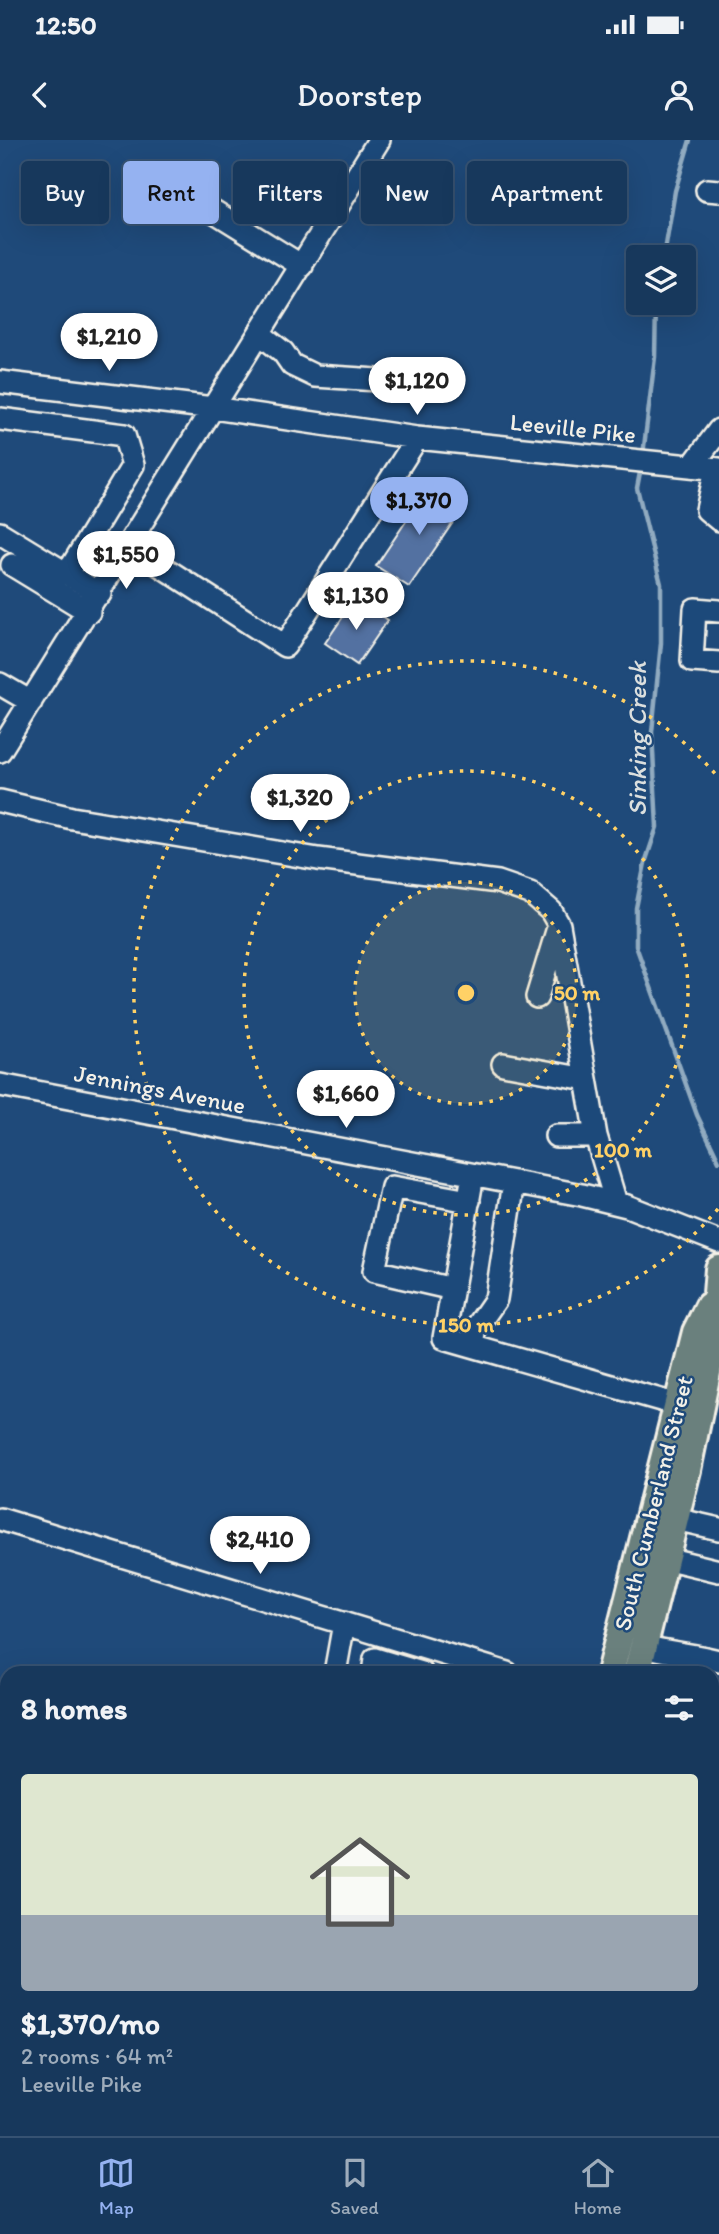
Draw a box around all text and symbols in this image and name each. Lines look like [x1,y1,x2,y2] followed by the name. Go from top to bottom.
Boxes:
[35,9,97,41] text: 12:50
[21,76,59,114] icon: back
[297,76,422,114] text: Doorstep
[660,76,698,114] icon: person
[21,161,109,224] chip: Buy
[123,161,219,224] chip: Rent
[233,161,347,224] chip: Filters
[361,161,453,224] chip: New
[467,161,627,224] chip: Apartment
[626,245,696,315] map controls
[626,245,696,315] button: layers
[52,314,166,373] pin: $1,210
[77,322,141,350] text: $1,210
[360,358,474,417] pin: $1,120
[385,366,449,394] text: $1,120
[509,407,637,449] street label: Leeville Pike
[362,478,476,537] pin: $1,370
[386,486,452,514] text: $1,370
[69,532,183,591] pin: $1,550
[93,540,159,568] text: $1,550
[299,573,413,632] pin: $1,130
[323,581,389,609] text: $1,130
[621,660,653,816] water label: Sinking Creek
[243,774,357,834] pin: $1,320
[267,783,333,811] text: $1,320
[554,980,601,1005] text: 50 m
[454,981,478,1005] centre of rings
[72,1058,248,1120] street label: Jennings Avenue
[289,1070,403,1130] pin: $1,660
[313,1079,379,1107] text: $1,660
[594,1137,652,1162] text: 100 m
[438,1312,494,1337] text: 150 m
[607,1372,699,1634] street label: South Cumberland Street
[203,1516,317,1576] pin: $2,410
[226,1525,294,1553] text: $2,410
[660,1689,698,1727] icon: filters
[21,1690,128,1727] text: 8 homes
[297,1819,423,1945] icon: home
[21,2005,160,2042] text: $1,370/mo
[21,2042,173,2070] text: 2 rooms · 64 m²
[21,2070,142,2098] text: Leeville Pike
[97,2154,135,2219] tab: Map
[330,2154,379,2219] tab: Saved
[574,2154,622,2219] tab: Home

